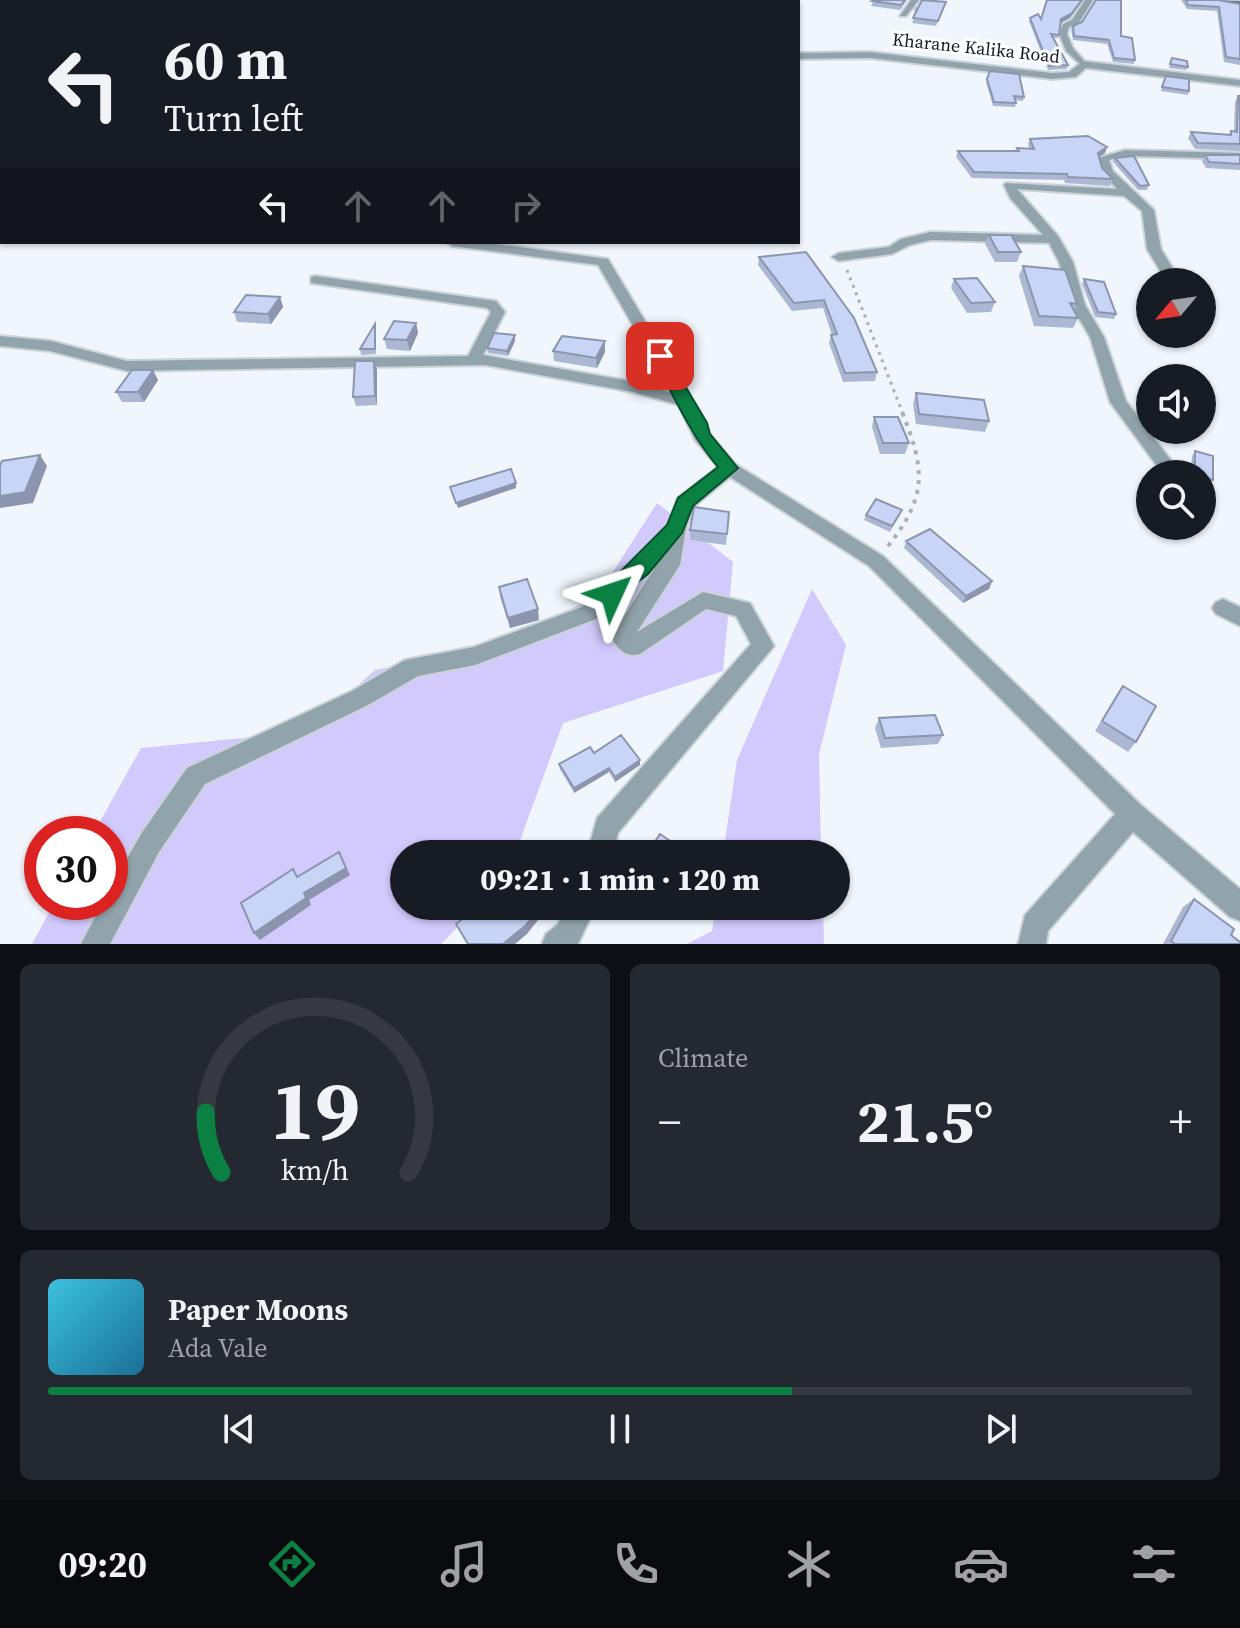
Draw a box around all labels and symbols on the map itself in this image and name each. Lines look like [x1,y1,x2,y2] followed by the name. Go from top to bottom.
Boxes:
[891,26,1061,69] street label: Kharane Kalika Road
[1136,268,1216,348] north arrow
[626,322,694,390] pin
[570,552,654,636] position arrow
[24,816,128,920] speed limit sign: 30

